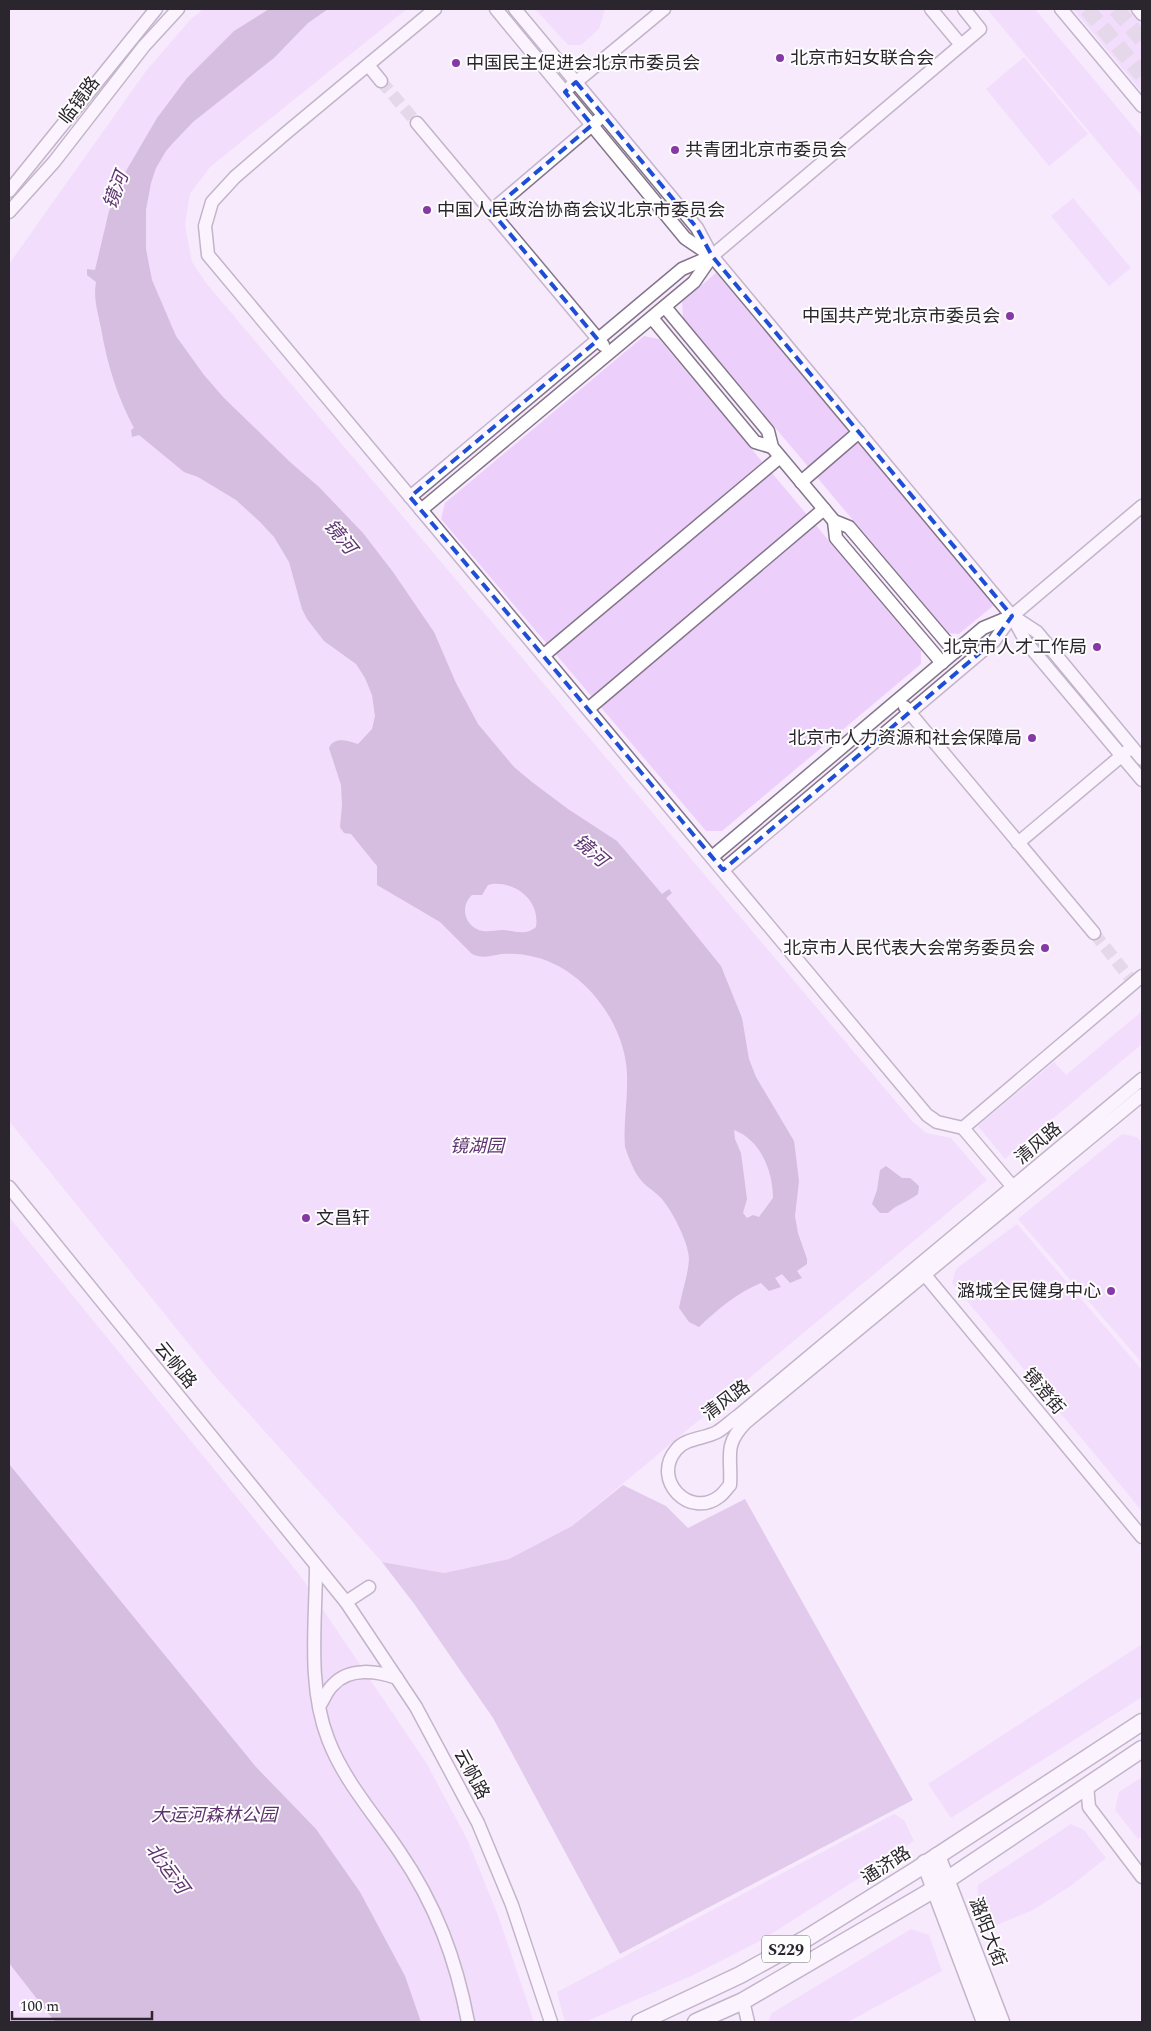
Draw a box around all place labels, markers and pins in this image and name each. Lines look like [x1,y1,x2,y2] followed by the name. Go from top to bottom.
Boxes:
[790,45,934,72] place label: 北京市妇女联合会
[466,50,700,77] place label: 中国民主促进会北京市委员会
[774,52,786,64] marker: 北京市妇女联合会
[450,57,462,69] marker: 中国民主促进会北京市委员会
[685,137,847,164] place label: 共青团北京市委员会
[669,144,681,156] marker: 共青团北京市委员会
[437,197,725,224] place label: 中国人民政治协商会议北京市委员会
[421,204,433,216] marker: 中国人民政治协商会议北京市委员会
[802,303,1000,330] place label: 中国共产党北京市委员会
[1004,310,1016,322] marker: 中国共产党北京市委员会
[943,634,1087,661] place label: 北京市人才工作局
[1091,641,1103,653] marker: 北京市人才工作局
[788,725,1022,752] place label: 北京市人力资源和社会保障局
[1026,732,1038,744] marker: 北京市人力资源和社会保障局
[783,935,1035,962] place label: 北京市人民代表大会常务委员会
[1039,942,1051,954] marker: 北京市人民代表大会常务委员会
[316,1205,370,1232] place label: 文昌轩
[300,1212,312,1224] marker: 文昌轩
[957,1278,1101,1305] place label: 潞城全民健身中心
[1105,1285,1117,1297] marker: 潞城全民健身中心

